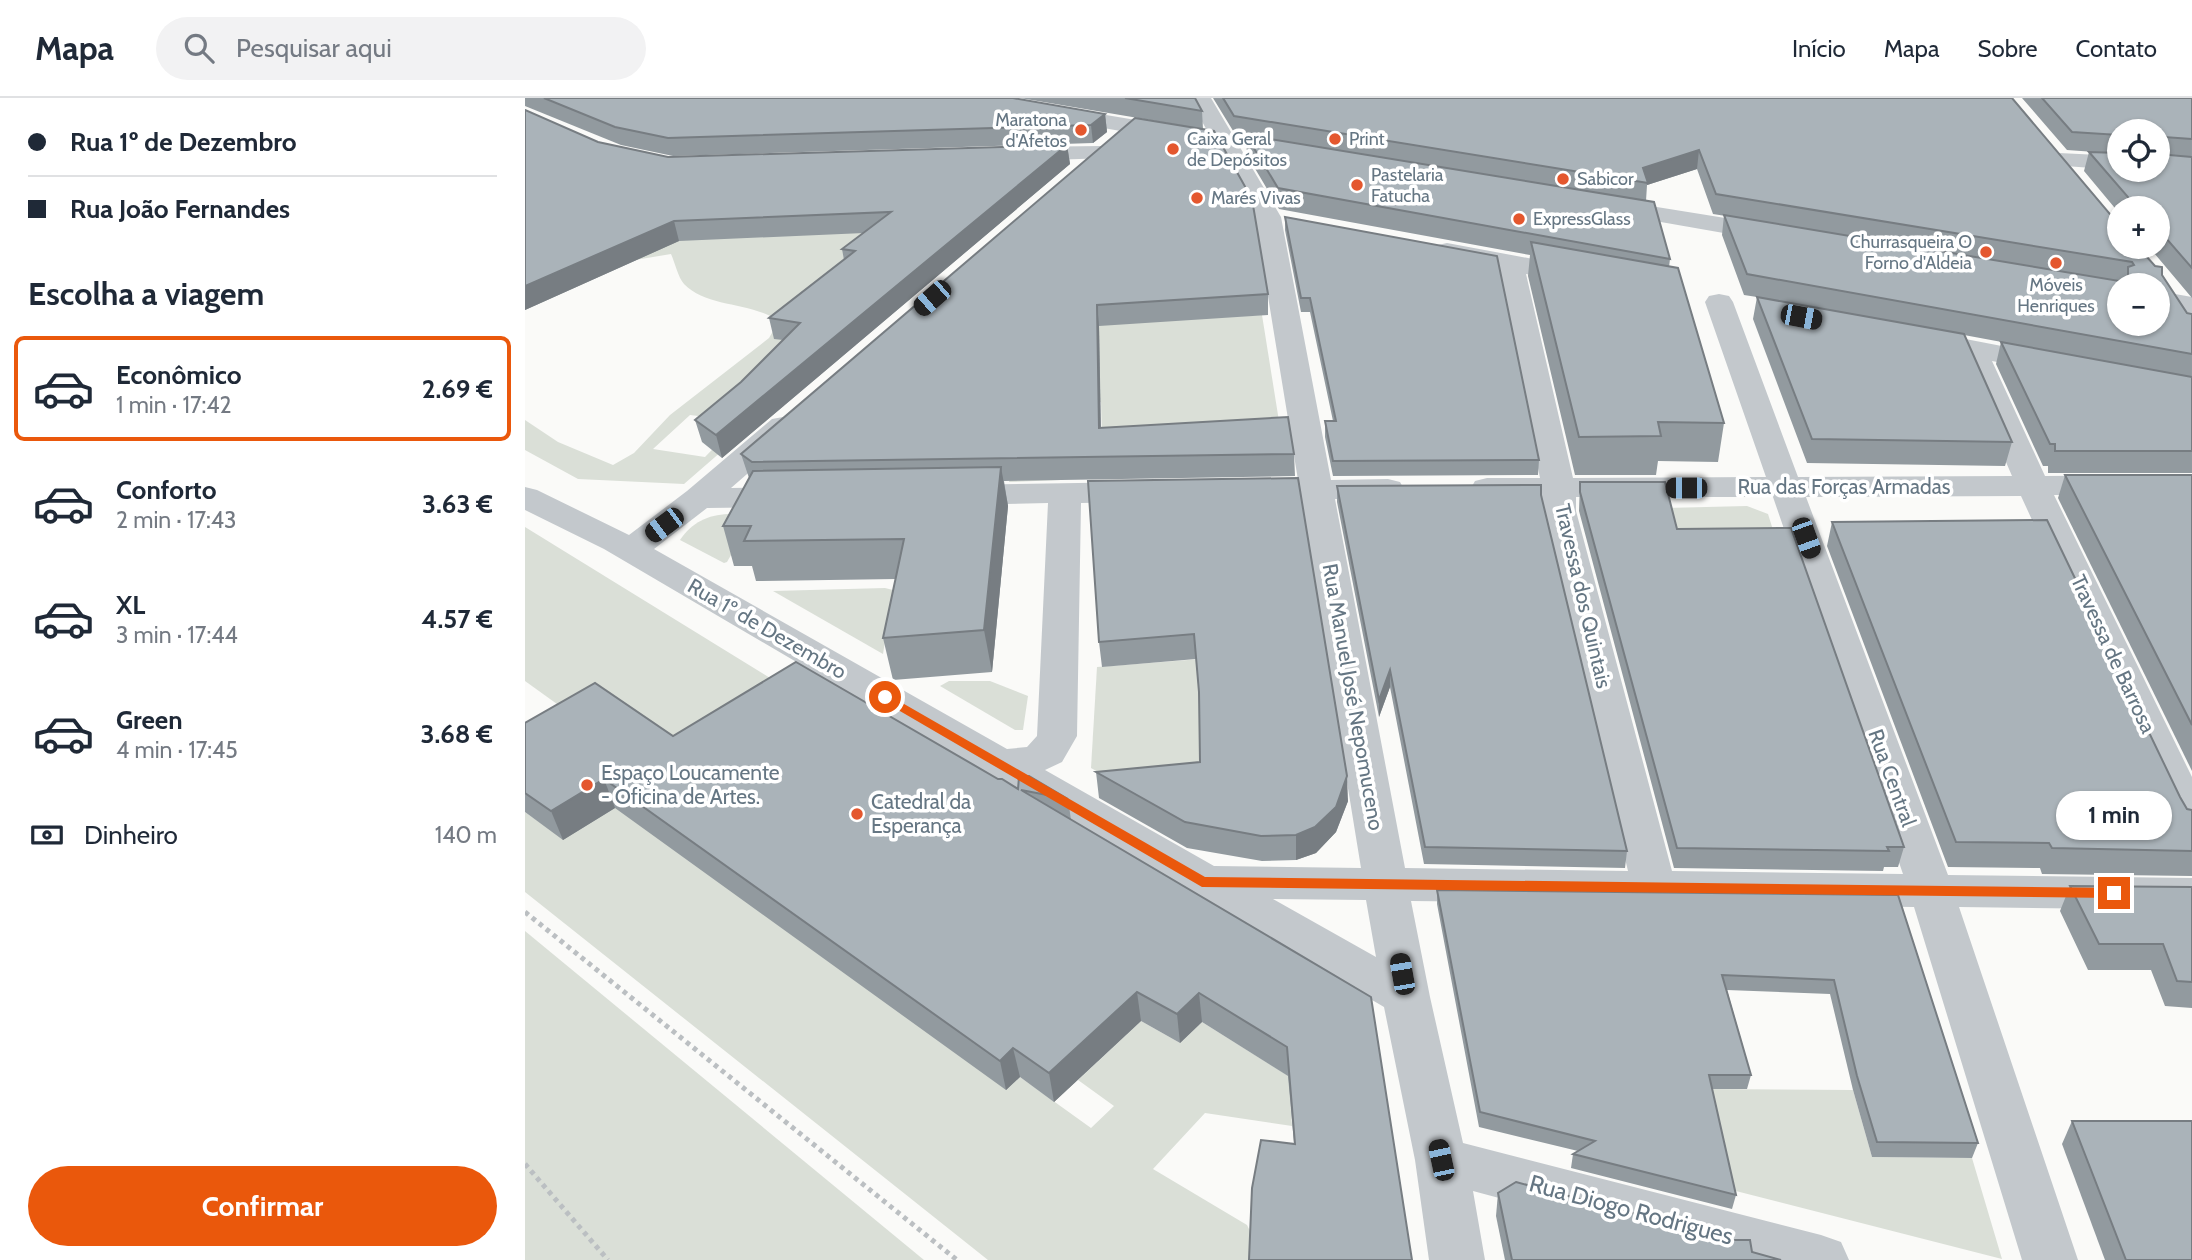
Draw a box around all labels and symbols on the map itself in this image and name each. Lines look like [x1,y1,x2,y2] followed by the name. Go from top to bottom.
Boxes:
[995,109,1067,152] place label: Maratona d'Afetos
[1073,122,1089,138] marker: Maratona d'Afetos
[1187,128,1287,171] place label: Caixa Geral de Depósitos
[1349,128,1385,150] place label: Print
[1327,131,1343,147] marker: Print
[1165,141,1181,157] marker: Caixa Geral de Depósitos
[1371,164,1444,207] place label: Pastelaria Fatucha
[1577,168,1634,190] place label: Sabicor
[1555,171,1571,187] marker: Sabicor
[1349,177,1365,193] marker: Pastelaria Fatucha
[1211,187,1301,209] place label: Marés Vivas
[1189,190,1205,206] marker: Marés Vivas
[1533,208,1631,230] place label: ExpressGlass
[1511,211,1527,227] marker: ExpressGlass
[1850,231,1972,274] place label: Churrasqueira O Forno d'Aldeia
[1978,244,1994,260] marker: Churrasqueira O Forno d'Aldeia
[2048,255,2064,271] marker: Móveis Henriques
[2017,274,2095,317] place label: Móveis Henriques
[910,276,955,320] car
[1779,303,1824,331] car
[1738,474,1951,499] street label: Rua das Forças Armadas
[1666,478,1708,499] car
[1550,501,1617,691] street label: Travessa dos Quintais
[641,504,688,546] car
[1789,515,1824,561] car
[1318,562,1389,832] street label: Rua Manuel José Nepomuceno
[2066,571,2161,737] street label: Travessa de Barrosa
[683,573,851,684] street label: Rua 1º de Dezembro
[869,681,901,713] route start
[1863,726,1922,830] street label: Rua Central
[601,760,780,809] place label: Espaço Loucamente - Oficina de Artes.
[579,777,595,793] marker: Espaço Loucamente - Oficina de Artes.
[871,789,971,838] place label: Catedral da Esperança
[2056,792,2172,840] callout: 1 min
[849,806,865,822] marker: Catedral da Esperança
[2098,877,2130,909] route end
[1389,951,1416,997] car
[1427,1137,1456,1183] car
[1526,1168,1736,1251] street label: Rua Diogo Rodrigues

